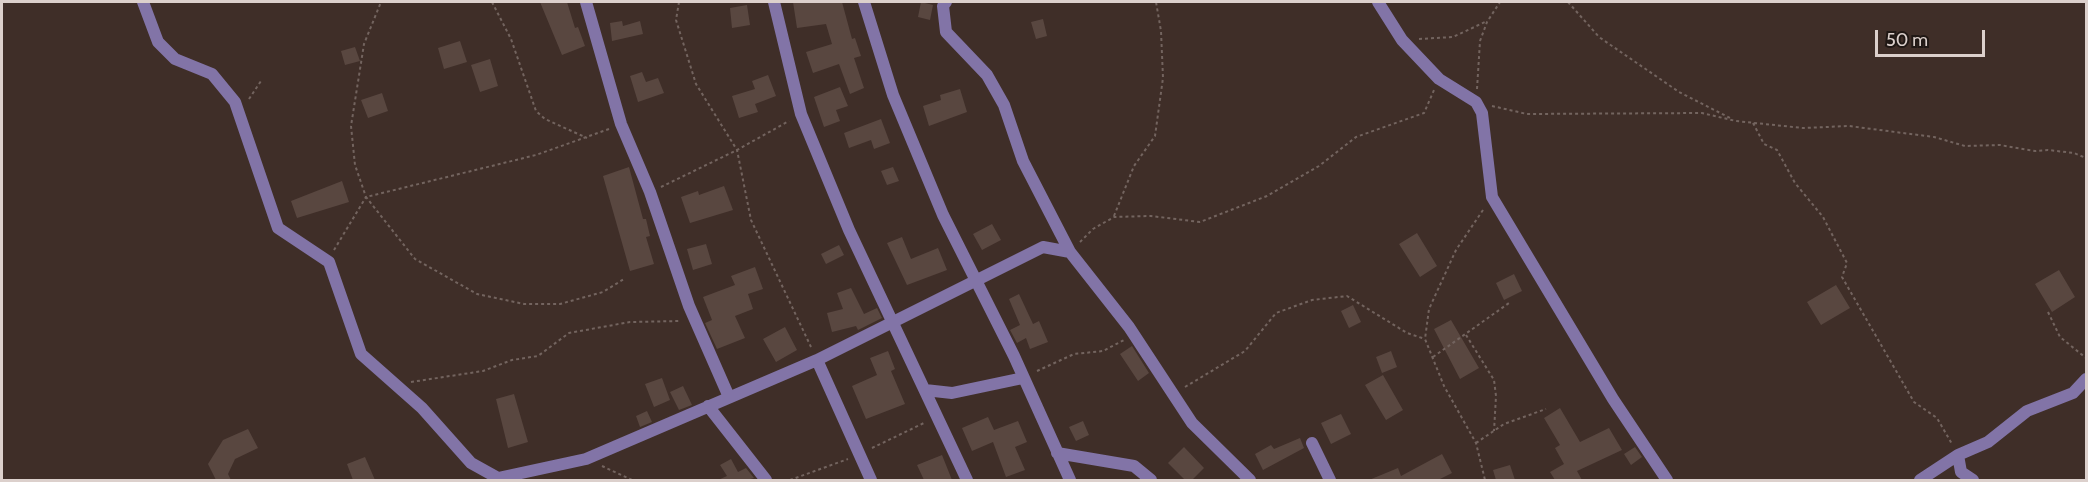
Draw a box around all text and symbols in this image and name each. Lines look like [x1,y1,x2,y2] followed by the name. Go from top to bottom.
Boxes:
[1878,18,1988,56] scale bar
[1886,29,1928,51] text: 50 m

